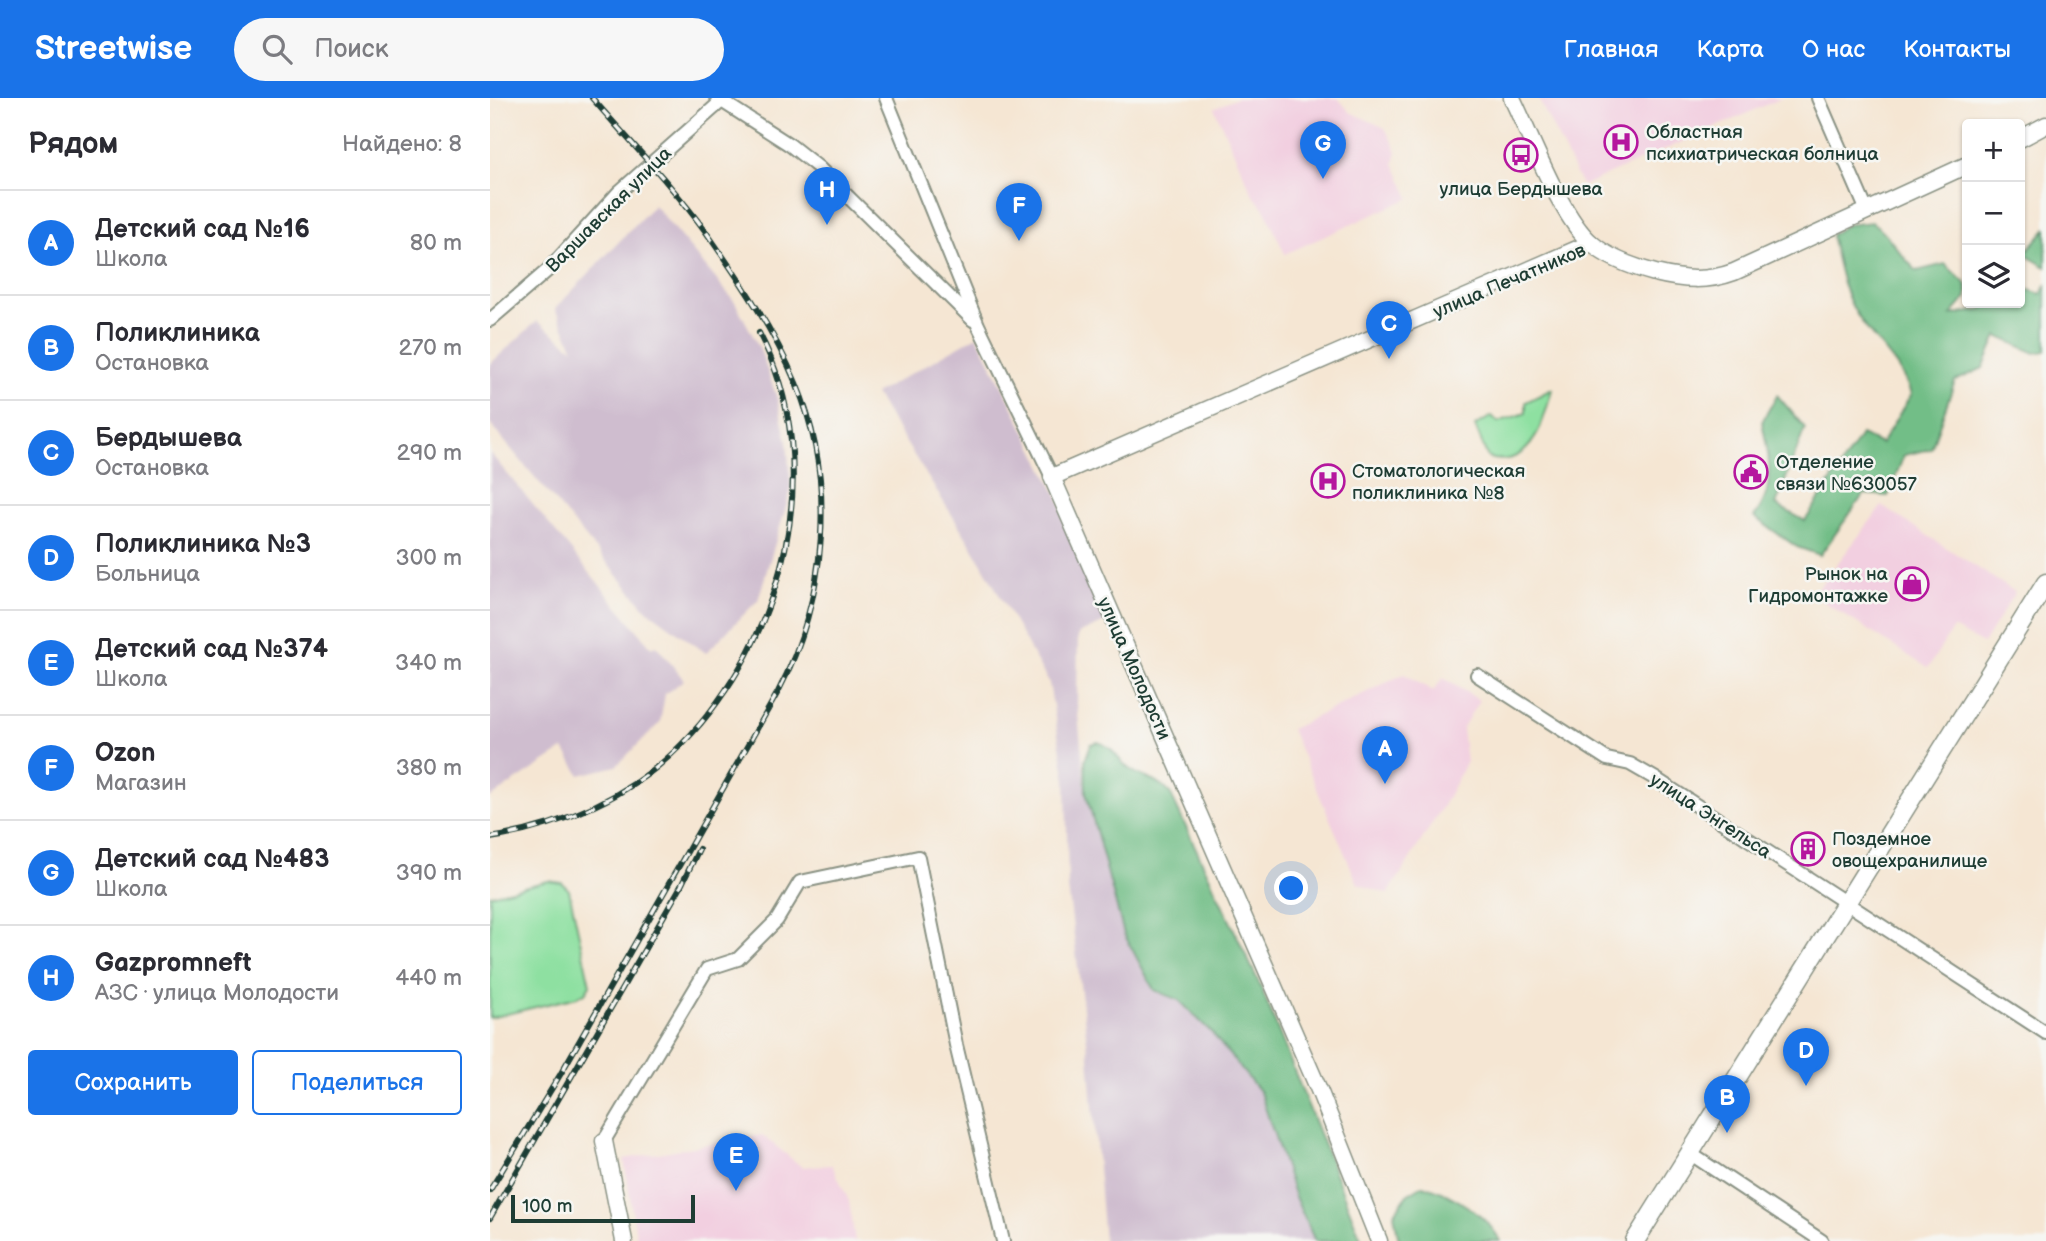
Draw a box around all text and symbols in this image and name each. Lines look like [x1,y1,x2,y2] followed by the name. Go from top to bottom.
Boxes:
[234,18,724,81] search box
[35,29,192,69] text: Streetwise
[258,30,296,68] icon: search
[314,34,388,65] text: Поиск
[1564,35,1658,64] text: Главная
[1696,35,1764,64] text: Карта
[1802,35,1865,64] text: О нас
[1903,35,2011,64] text: Контакты
[1962,119,2025,308] map controls
[1962,119,2025,182] button: +
[1300,121,1346,179] pin: G
[1646,121,1879,166] place label: Областная психиатрическая болница
[1602,123,1640,161] hospital icon: Областная психиатрическая болница
[28,126,118,162] text: Рядом
[342,130,462,158] text: Найдено: 8
[1502,136,1540,174] bus stop icon: улица Бердышева
[541,142,677,278] street label: Варшавская улица
[804,167,850,225] pin: H
[1439,178,1603,201] place label: улица Бердышева
[1962,182,2025,245] button: −
[996,183,1042,241] pin: F
[95,214,310,245] text: Детский сад №16
[44,229,58,257] text: A
[410,229,462,257] text: 80 m
[1430,239,1589,324] street label: улица Печатников
[95,245,168,273] text: Школа
[1962,245,2025,308] button: layers
[1366,301,1412,359] pin: C
[95,318,260,349] text: Поликлиника
[43,334,59,362] text: B
[398,334,462,362] text: 270 m
[95,349,209,377] text: Остановка
[95,423,242,454] text: Бердышева
[43,439,59,467] text: C
[396,439,462,467] text: 290 m
[1776,451,1918,496] place label: Отделение связи №630057
[1732,453,1770,491] public building icon: Отделение связи №630057
[95,454,209,482] text: Остановка
[1352,460,1525,505] place label: Стоматологическая поликлиника №8
[1309,462,1347,500] hospital icon: Стоматологическая поликлиника №8
[95,529,311,560] text: Поликлиника №3
[43,544,59,572] text: D
[396,544,462,572] text: 300 m
[95,560,200,588] text: Больница
[1748,563,1888,608] place label: Рынок на Гидромонтажке
[1893,565,1931,603] shop icon: Рынок на Гидромонтажке
[1092,594,1175,744] street label: улица Молодости
[95,634,328,665] text: Детский сад №374
[44,649,58,677] text: E
[395,649,462,677] text: 340 m
[95,665,168,693] text: Школа
[1362,726,1408,784] pin: A
[95,738,156,769] text: Ozon
[44,754,58,782] text: F
[396,754,462,782] text: 380 m
[1645,768,1775,864] street label: улица Энгельса
[95,769,187,797] text: Магазин
[1832,828,1988,873] place label: Поздемное овощехранилище
[1789,830,1827,868] building icon: Поздемное овощехранилище
[95,844,329,875] text: Детский сад №483
[43,859,59,887] text: G
[396,859,462,887] text: 390 m
[1274,871,1308,905] your location
[95,875,168,903] text: Школа
[95,948,251,979] text: Gazpromneft
[42,964,60,992] text: H
[395,964,462,992] text: 440 m
[95,979,339,1007] text: АЗС · улица Молодости
[1783,1028,1829,1086] pin: D
[28,1050,238,1115] button: Сохранить
[252,1050,462,1115] button: Поделиться
[1704,1075,1750,1133] pin: B
[713,1133,759,1191] pin: E
[511,1192,695,1224] scale bar
[522,1195,573,1218] text: 100 m

